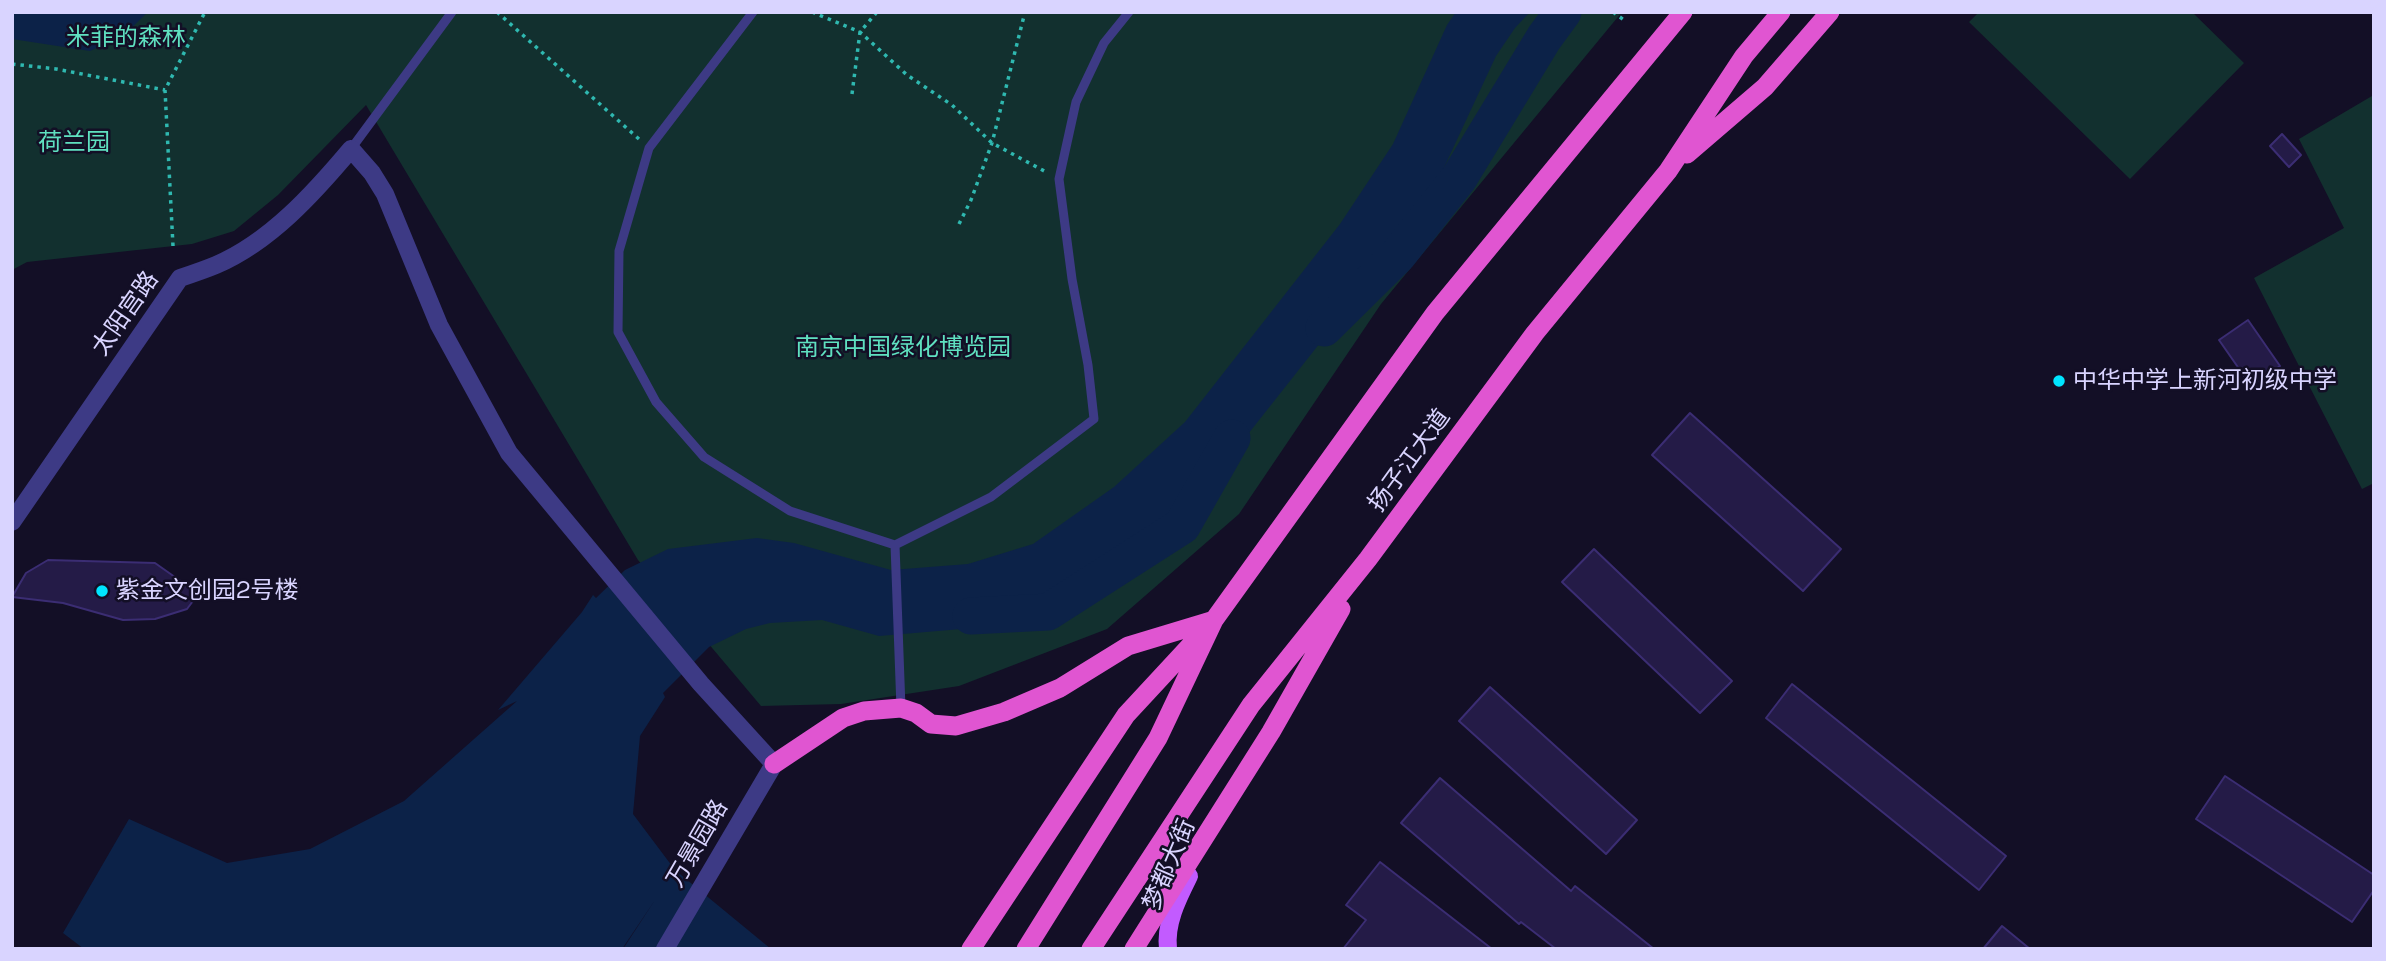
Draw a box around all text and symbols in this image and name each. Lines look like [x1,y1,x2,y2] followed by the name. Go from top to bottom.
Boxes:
[66,24,186,52] park label: 米菲的森林
[38,129,110,157] park label: 荷兰园
[87,266,165,362] street label: 太阳宫路
[795,334,1011,362] park label: 南京中国绿化博览园
[2073,367,2337,395] place label: 中华中学上新河初级中学
[2051,373,2067,389] marker: 中华中学上新河初级中学
[1363,404,1457,518] street label: 扬子江大道
[116,577,298,605] place label: 紫金文创园2号楼
[94,583,110,599] marker: 紫金文创园2号楼
[662,795,734,893] street label: 万景园路
[1138,815,1202,915] street label: 梦都大街

